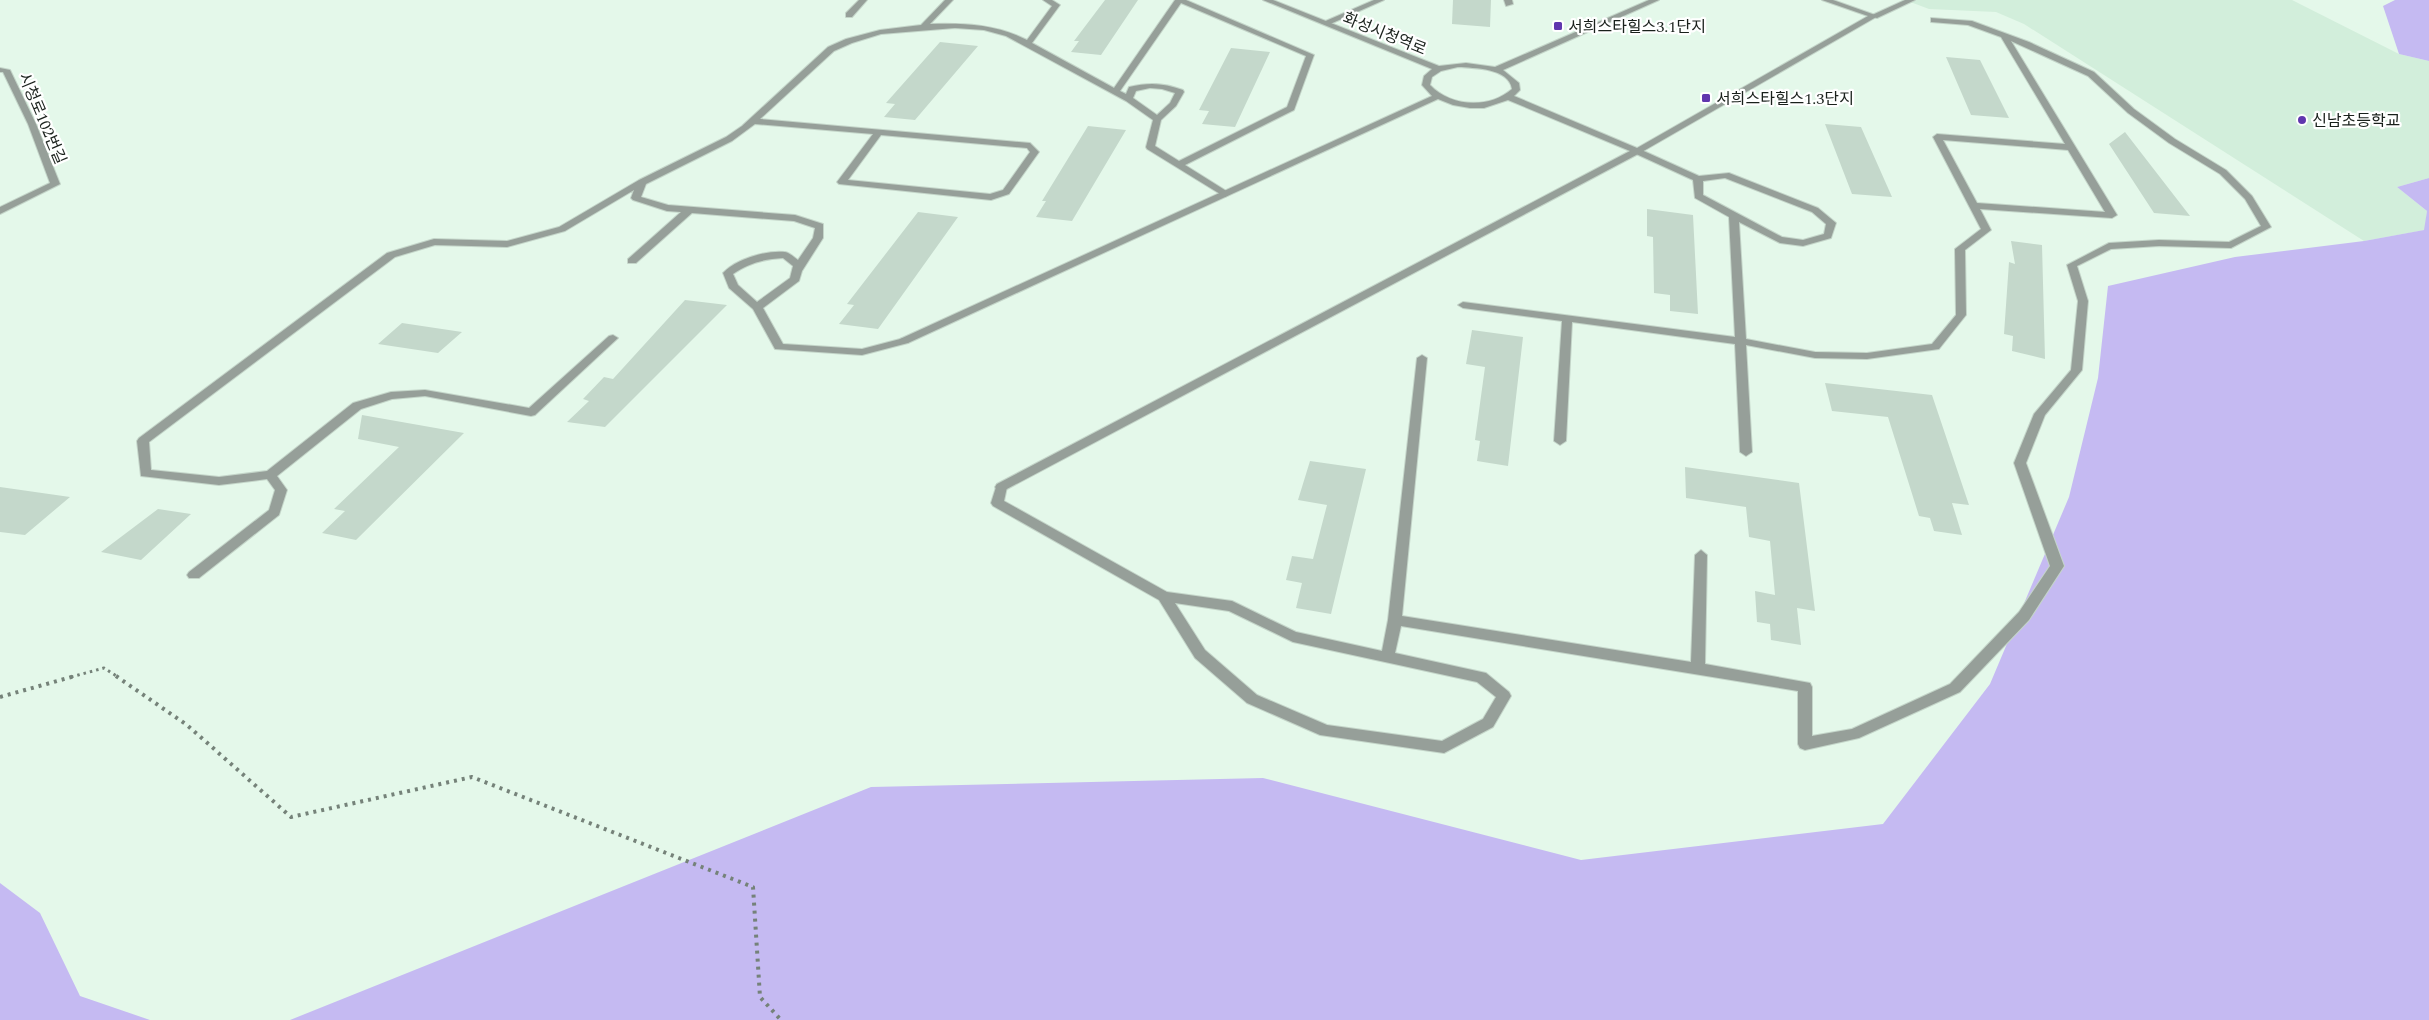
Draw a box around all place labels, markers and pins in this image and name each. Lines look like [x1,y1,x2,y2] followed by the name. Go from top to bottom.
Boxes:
[1568,15,1706,39] place label: 서희스타힐스3.1단지
[1552,20,1564,32] marker: 서희스타힐스3.1단지
[1716,87,1854,111] place label: 서희스타힐스1.3단지
[1700,92,1712,104] marker: 서희스타힐스1.3단지
[2312,109,2400,133] place label: 신남초등학교
[2296,114,2308,126] marker: 신남초등학교

